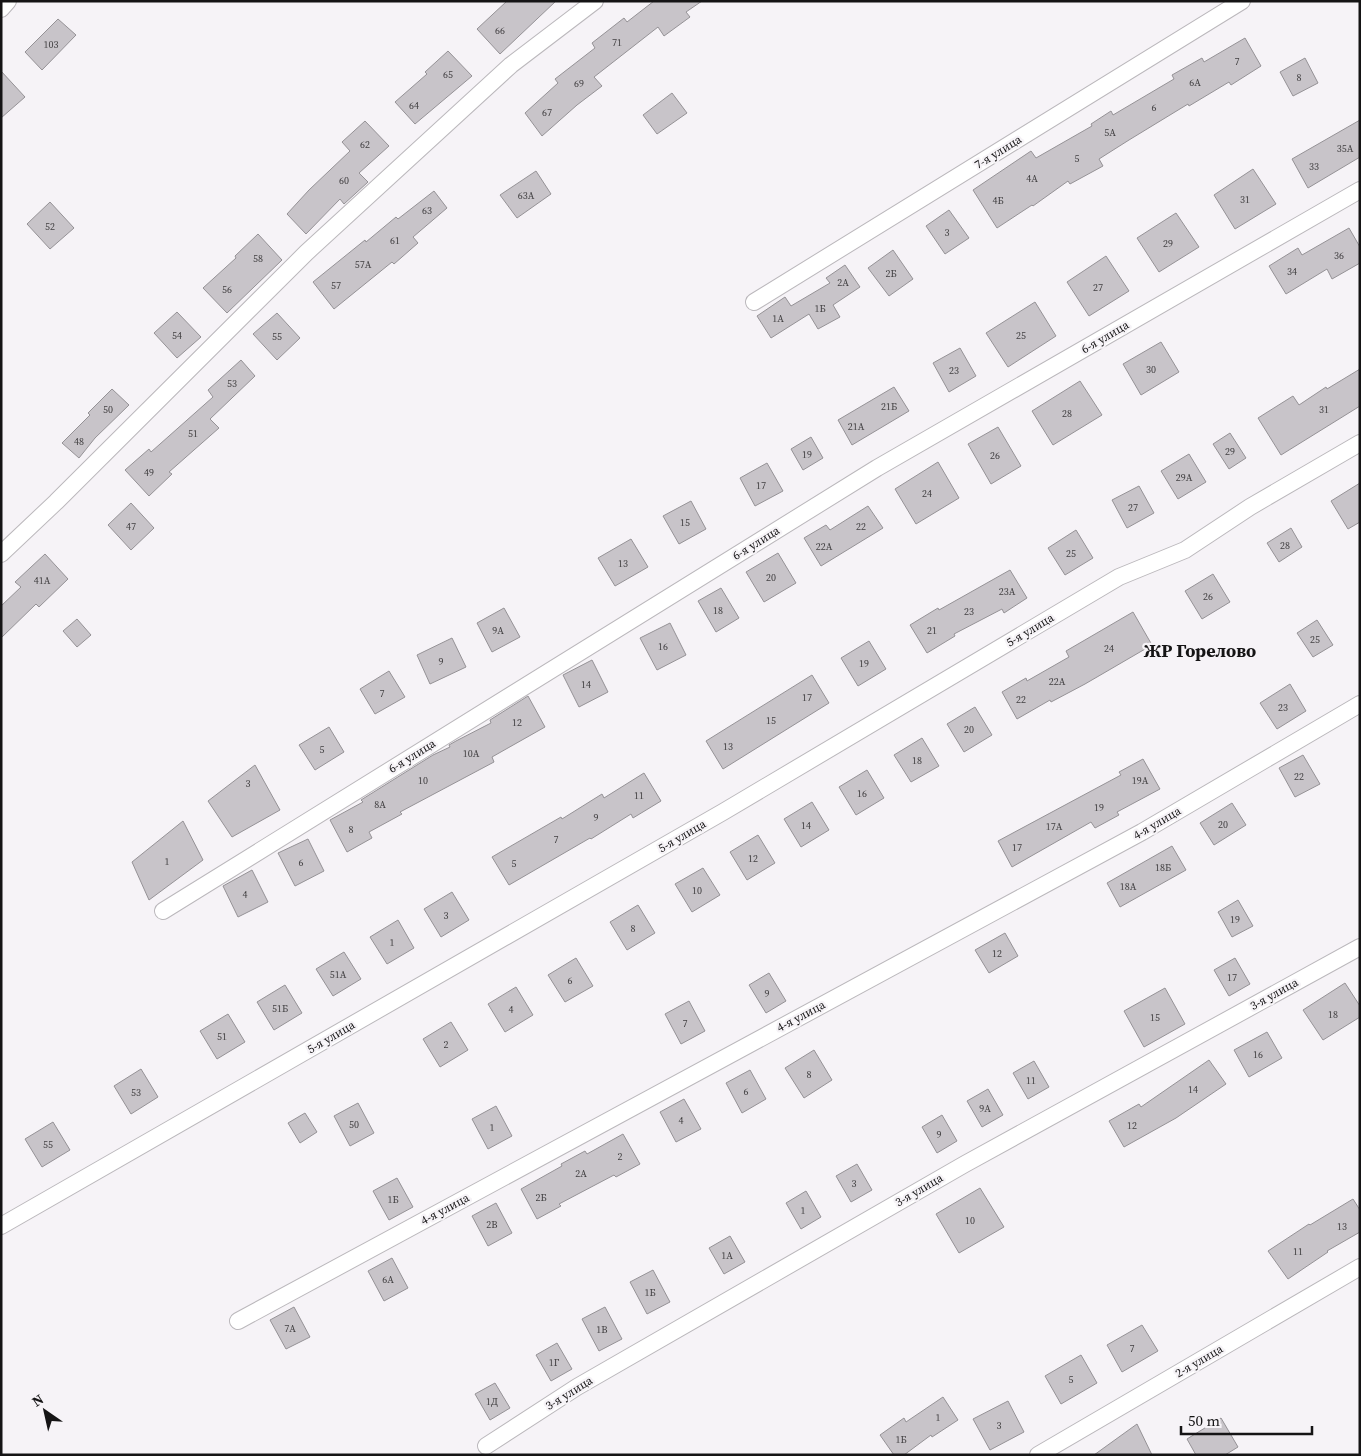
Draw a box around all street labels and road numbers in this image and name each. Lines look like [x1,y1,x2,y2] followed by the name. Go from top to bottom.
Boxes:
[971,131,1025,173] street label: 7-я улица
[1078,316,1133,357] street label: 6-я улица
[729,522,783,564] street label: 6-я улица
[1003,609,1057,650] street label: 5-я улица
[385,735,439,777] street label: 6-я улица
[1130,802,1185,843] street label: 4-я улица
[655,815,710,856] street label: 5-я улица
[1247,974,1302,1014] street label: 3-я улица
[774,996,829,1035] street label: 4-я улица
[304,1016,359,1057] street label: 5-я улица
[892,1169,947,1210] street label: 3-я улица
[418,1189,473,1228] street label: 4-я улица
[1172,1340,1227,1381] street label: 2-я улица
[542,1372,596,1414] street label: 3-я улица

